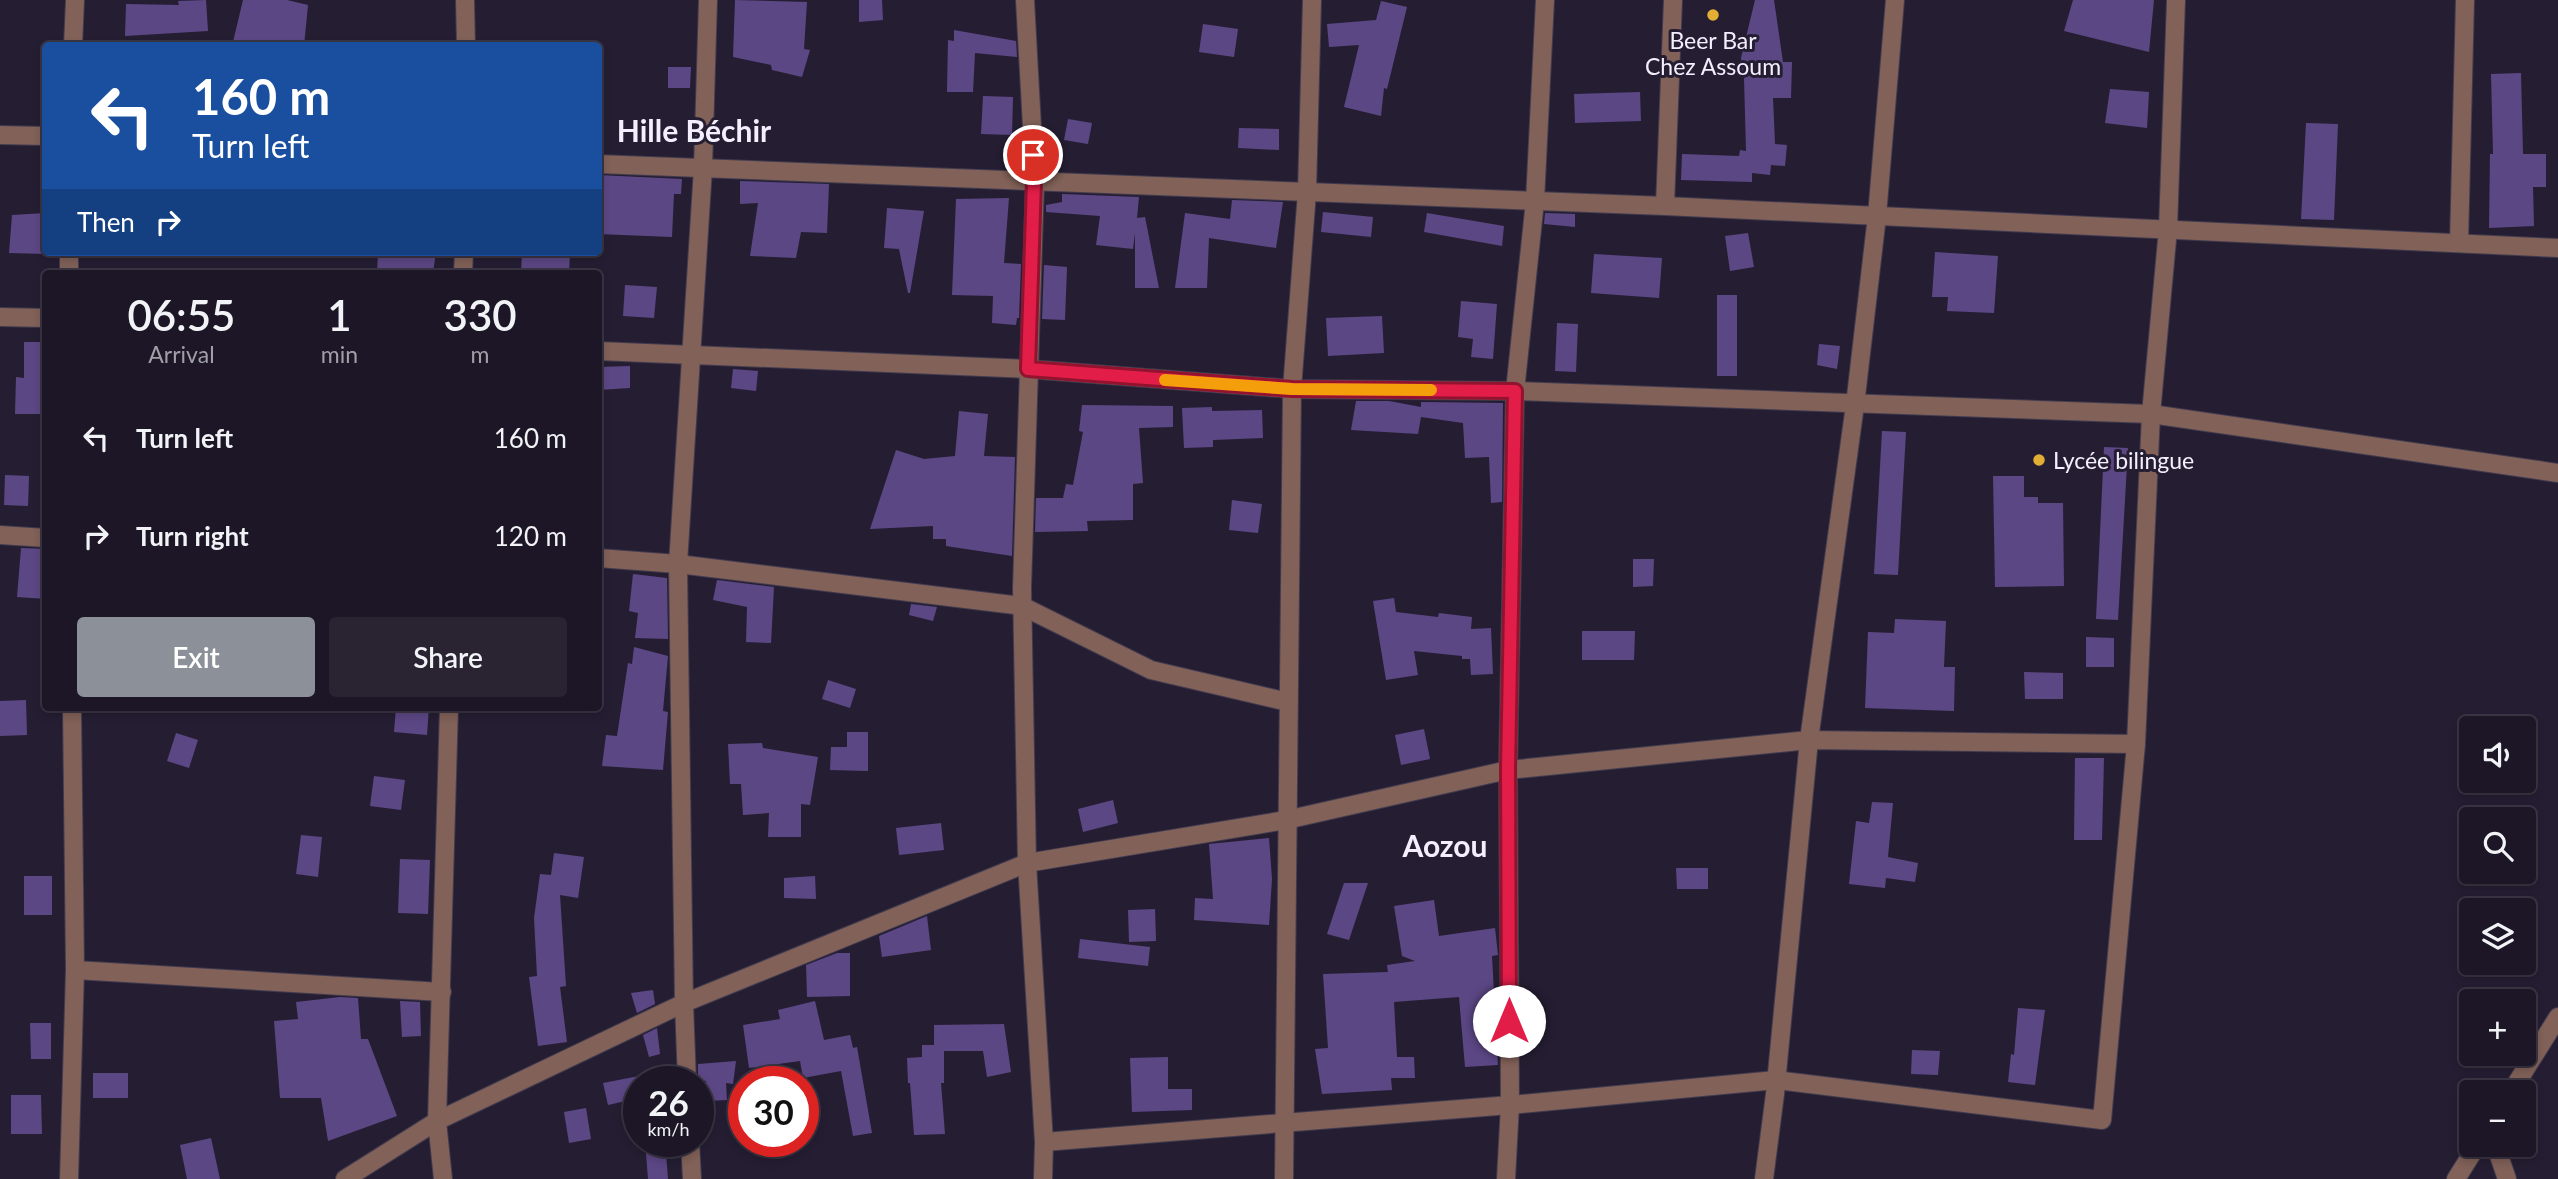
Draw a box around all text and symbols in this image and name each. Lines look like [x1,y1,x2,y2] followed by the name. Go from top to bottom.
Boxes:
[1705,7,1721,23] marker: Beer Bar Chez Assoum
[1645,26,1781,80] place label: Beer Bar Chez Assoum
[192,67,330,125] text: 160 m
[77,70,168,161] icon: left
[617,112,772,148] district label: Hille Béchir
[1003,125,1063,185] pin
[192,126,309,165] text: Turn left
[1014,136,1052,174] icon: arrive
[149,203,187,241] icon: right
[77,206,135,238] text: Then
[127,290,235,340] text: 06:55
[327,290,352,340] text: 1
[444,290,517,340] text: 330
[148,340,215,368] text: Arrival
[321,340,358,368] text: min
[471,340,490,368] text: m
[77,419,115,457] icon: left
[136,422,233,454] text: Turn left
[494,422,567,454] text: 160 m
[2053,446,2194,474] place label: Lycée bilingue
[2031,452,2047,468] marker: Lycée bilingue
[77,517,115,555] icon: right
[136,520,249,552] text: Turn right
[494,520,567,552] text: 120 m
[77,617,315,697] button: Exit
[329,617,567,697] button: Share
[2459,716,2536,1157] map controls
[2459,716,2536,793] button: sound
[2459,807,2536,884] button: search
[1401,827,1488,863] district label: Aozou
[2459,898,2536,975] button: layers
[1472,984,1546,1058] position arrow
[2459,989,2536,1066] button: +
[728,1066,819,1157] speed limit sign: 30
[2459,1080,2536,1157] button: −
[648,1081,689,1123] text: 26
[647,1118,690,1140] text: km/h

